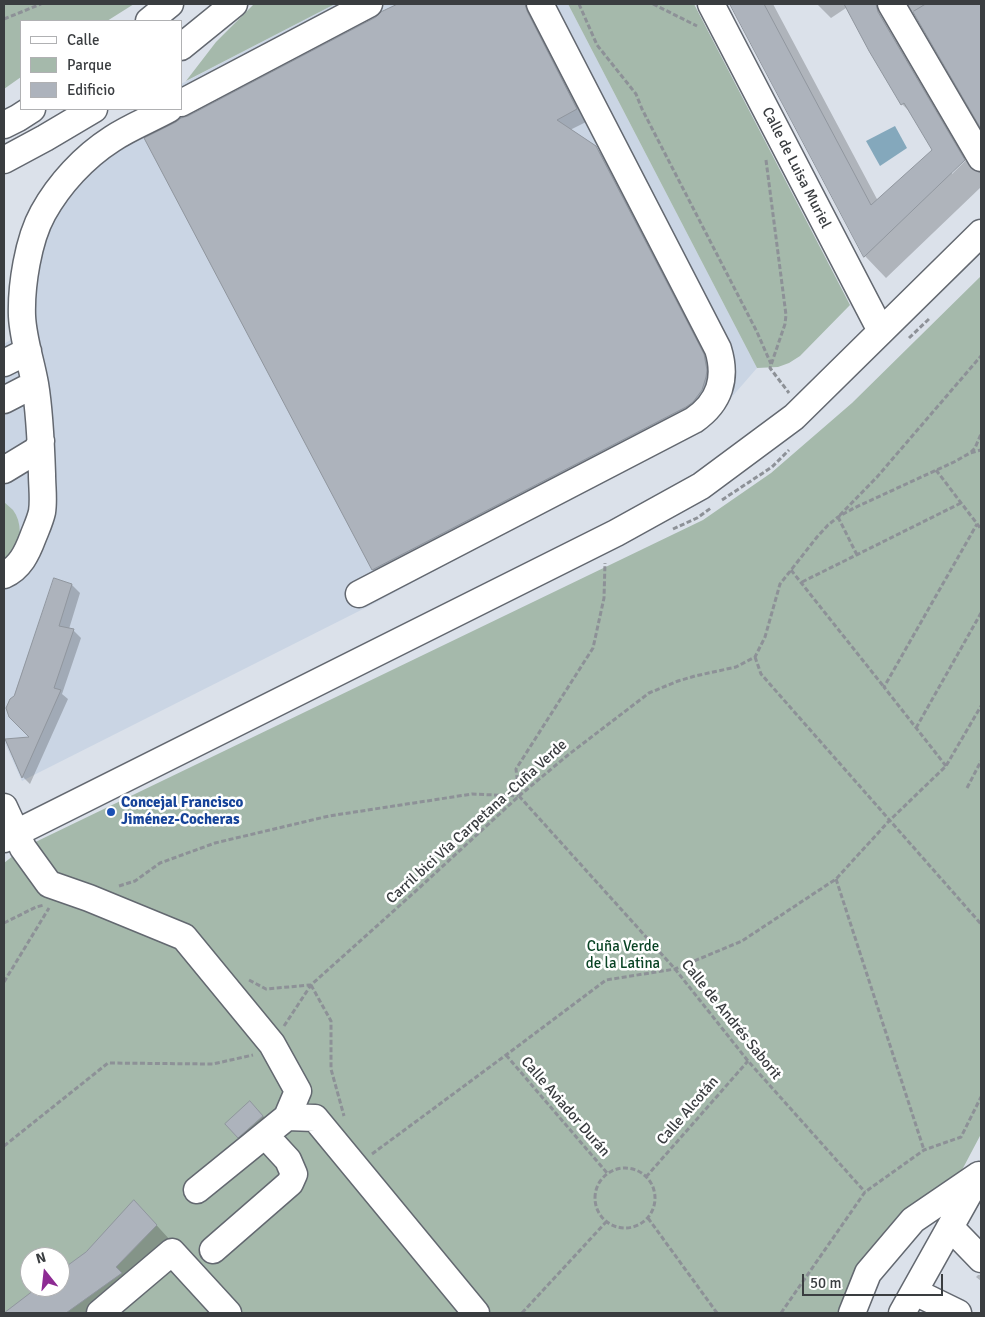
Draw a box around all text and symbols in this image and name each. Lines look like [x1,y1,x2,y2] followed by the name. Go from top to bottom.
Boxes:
[20,20,182,110] legend
[67,31,100,49] text: Calle
[67,56,112,74] text: Parque
[67,81,115,99] text: Edificio
[758,104,834,232] street label: Calle de Luisa Muriel
[383,736,571,908] street label: Carril bici Vía Carpetana -Cuña Verde
[121,794,243,829] place label: Concejal Francisco Jiménez-Cocheras
[105,806,117,818] marker: Concejal Francisco Jiménez-Cocheras
[586,938,660,973] park label: Cuña Verde de la Latina
[677,956,785,1084] street label: Calle de Andrés Saborit
[517,1053,613,1161] street label: Calle Aviador Durán
[653,1073,723,1149] street label: Calle Alcotán
[20,1247,70,1297] north arrow
[34,1249,48,1268] text: N
[805,1264,946,1296] scale bar
[810,1274,841,1292] text: 50 m

